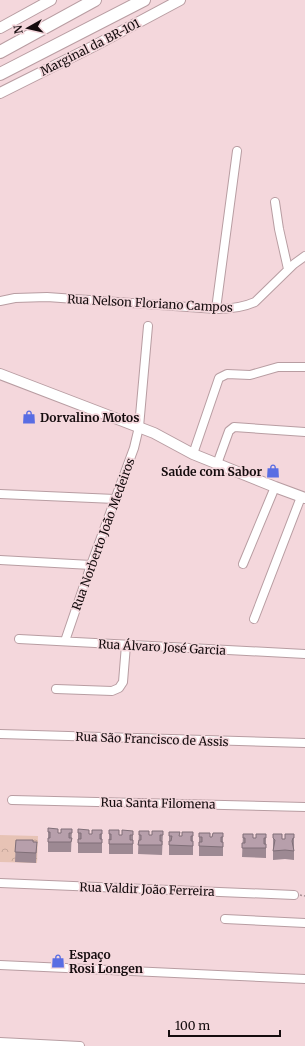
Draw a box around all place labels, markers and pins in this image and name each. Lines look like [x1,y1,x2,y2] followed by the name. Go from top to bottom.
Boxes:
[21,409,37,425] shop icon: Dorvalino Motos
[40,410,139,425] place label: Dorvalino Motos
[265,463,281,479] shop icon: Saúde com Sabor
[161,464,262,479] place label: Saúde com Sabor
[69,947,143,976] place label: Espaço Rosi Longen
[50,953,66,969] shop icon: Espaço Rosi Longen

